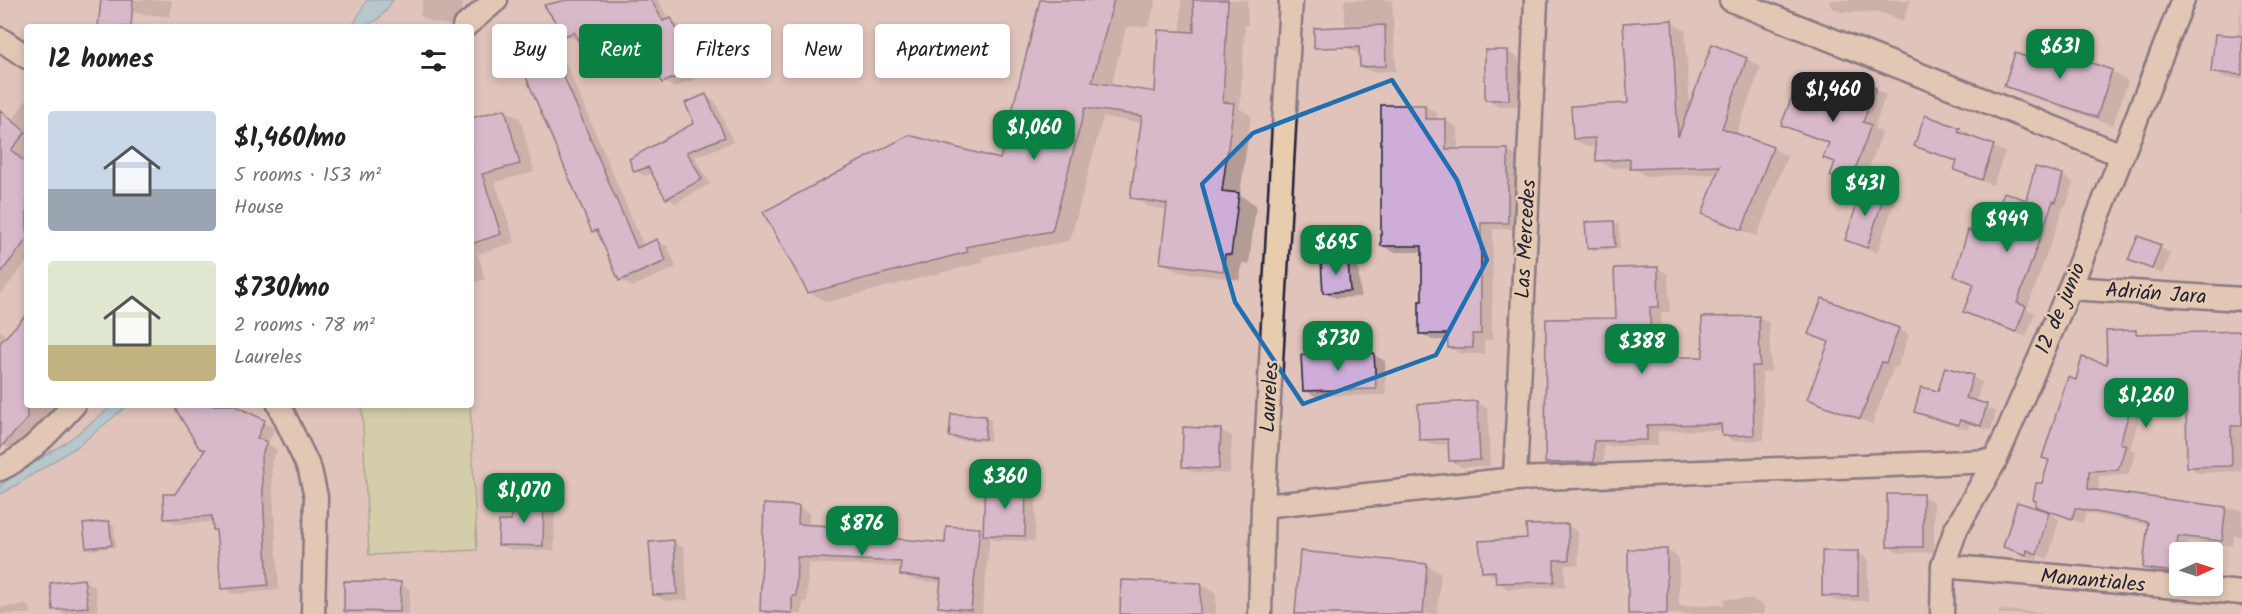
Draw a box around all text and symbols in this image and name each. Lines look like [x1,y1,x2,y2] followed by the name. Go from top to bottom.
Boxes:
[492,24,567,78] chip: Buy
[579,24,662,78] chip: Rent
[674,24,771,78] chip: Filters
[783,24,863,78] chip: New
[875,24,1010,78] chip: Apartment
[2024,29,2096,80] pin: $631
[2040,32,2080,64] text: $631
[48,39,154,81] text: 12 homes
[417,44,450,77] icon: filters
[1784,72,1882,123] pin: $1,460
[1805,75,1861,107] text: $1,460
[985,110,1083,161] pin: $1,060
[1007,113,1061,145] text: $1,060
[234,118,346,160] text: $1,460/mo
[96,135,168,207] icon: home
[234,160,381,192] text: 5 rooms · 153 m²
[1829,166,1901,217] pin: $431
[1845,169,1885,201] text: $431
[1507,179,1546,300] street label: Las Mercedes
[234,192,284,224] text: House
[1971,202,2043,253] pin: $949
[1986,205,2028,237] text: $949
[1300,225,1372,276] pin: $695
[1315,228,1357,260] text: $695
[2027,258,2095,360] street label: 12 de junio
[234,268,330,310] text: $730/mo
[2104,275,2208,314] street label: Adrián Jara
[96,285,168,357] icon: home
[234,310,375,342] text: 2 rooms · 78 m²
[1302,321,1374,372] pin: $730
[1317,324,1359,356] text: $730
[1606,324,1678,375] pin: $388
[1619,327,1665,359] text: $388
[234,342,302,374] text: Laureles
[1252,361,1289,434] street label: Laureles
[2097,378,2195,429] pin: $1,260
[2118,381,2174,413] text: $1,260
[969,459,1041,510] pin: $360
[983,462,1027,494] text: $360
[475,473,573,524] pin: $1,070
[497,476,551,508] text: $1,070
[826,506,898,557] pin: $876
[840,509,884,541] text: $876
[2169,542,2223,596] north arrow
[2169,542,2223,596] map controls
[2039,560,2147,603] street label: Manantiales

